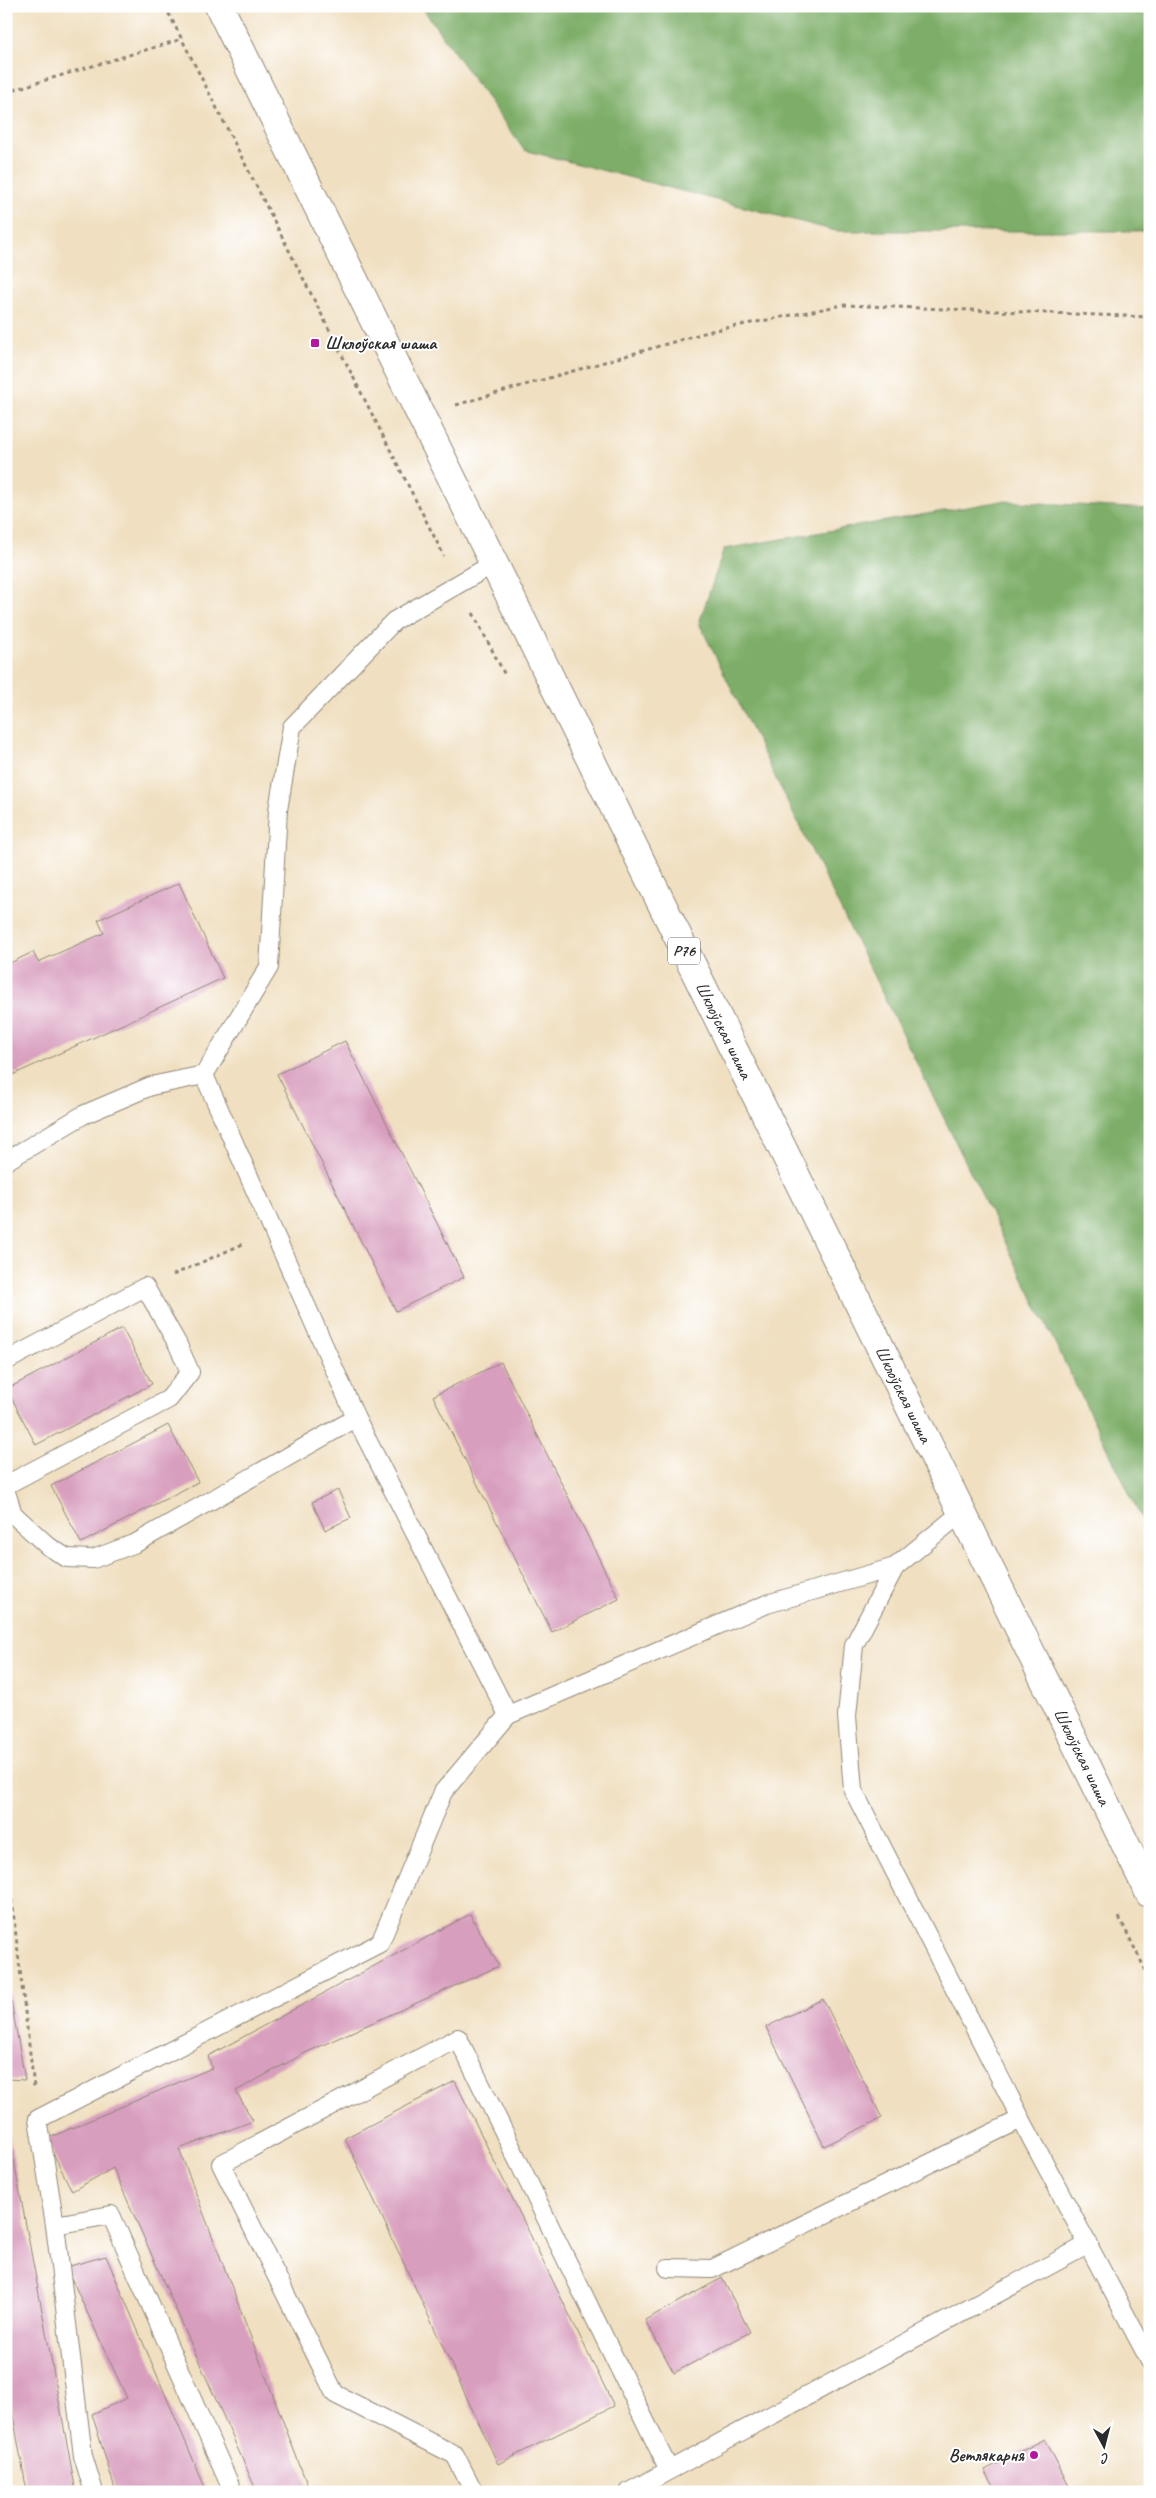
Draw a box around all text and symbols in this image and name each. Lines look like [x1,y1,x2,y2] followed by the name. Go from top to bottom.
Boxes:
[325,332,438,354] place label: Шклоўская шаша
[309,337,321,349] marker: Шклоўская шаша
[668,938,700,964] road number: Р76
[691,978,758,1084] street label: Шклоўская шаша
[870,1342,937,1448] street label: Шклоўская шаша
[1049,1704,1116,1810] street label: Шклоўская шаша
[1078,2420,1128,2470] north arrow
[949,2444,1025,2466] place label: Ветлякарня
[1028,2449,1040,2461] marker: Ветлякарня
[1099,2450,1110,2468] text: С

